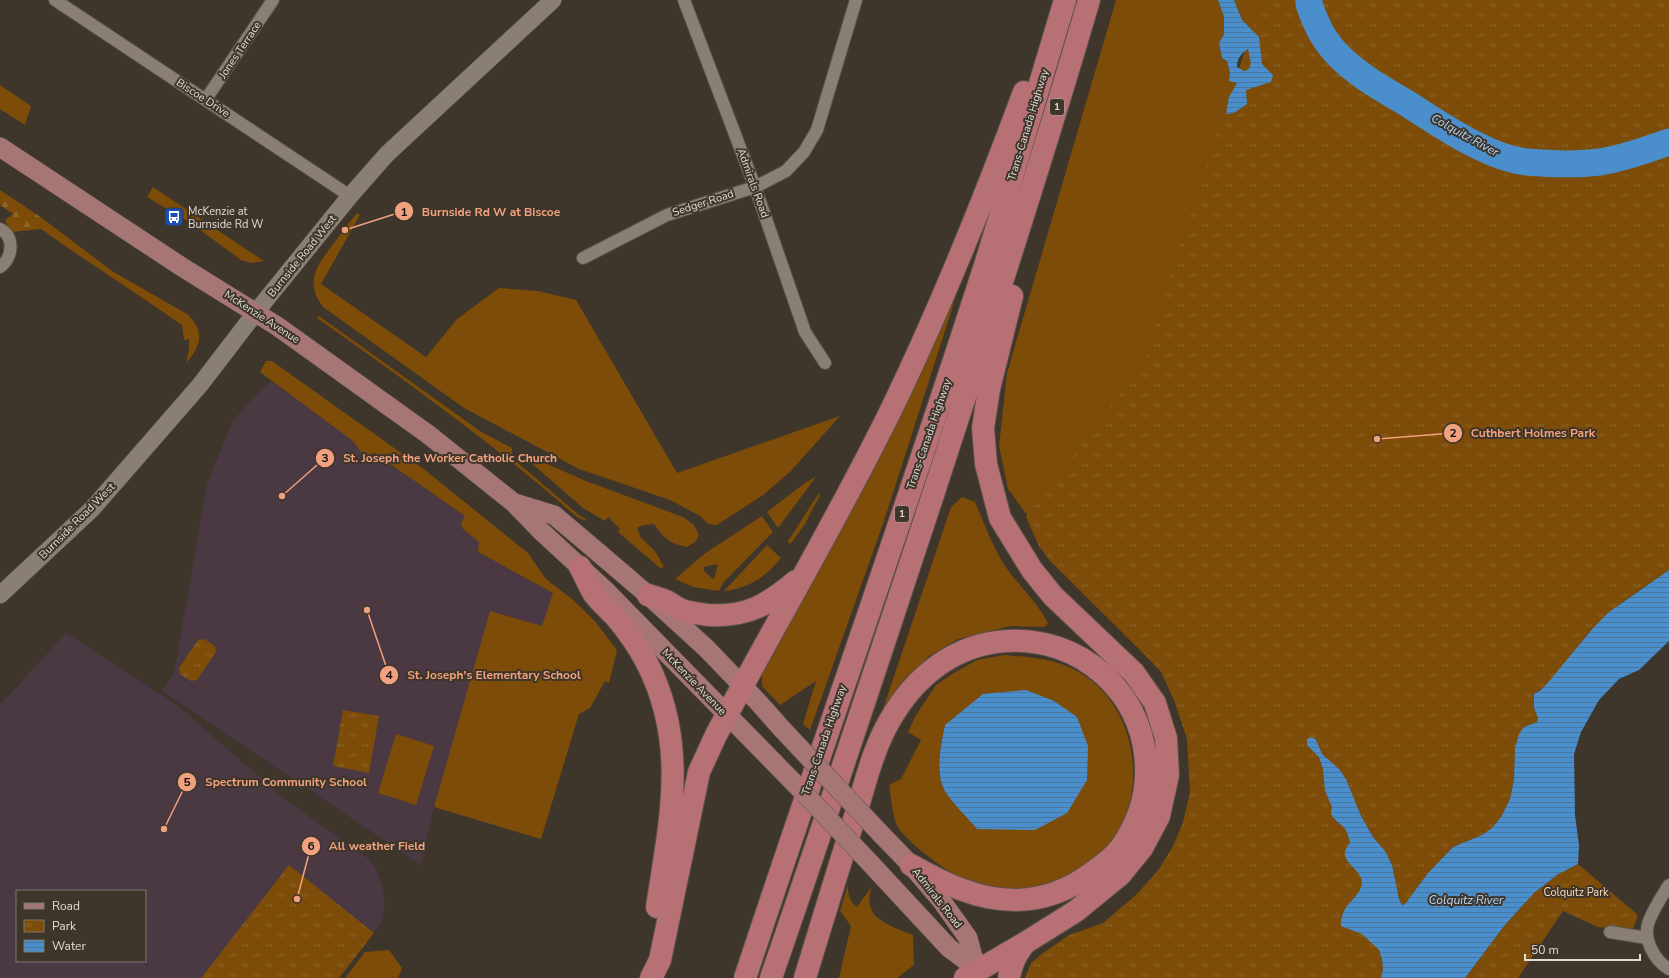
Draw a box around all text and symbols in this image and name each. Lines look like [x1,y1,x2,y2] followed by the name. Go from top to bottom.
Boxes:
[215,18,265,82] street label: Jones Terrace
[1004,67,1052,183] street label: Trans-Canada Highway
[173,75,233,121] street label: Biscoe Drive
[1050,99,1064,115] road number: 1
[1428,110,1502,160] water label: Colquitz River
[733,146,773,220] street label: Admirals Road
[670,186,736,220] street label: Sedger Road
[394,199,568,223] callout: Burnside Rd W at Biscoe
[188,204,263,232] place label: McKenzie at Burnside Rd W
[400,204,408,220] text: 1
[422,204,561,220] text: Burnside Rd W at Biscoe
[163,206,185,228] bus stop icon: McKenzie at Burnside Rd W
[264,212,340,300] street label: Burnside Road West
[221,287,303,347] street label: McKenzie Avenue
[903,376,955,491] street label: Trans-Canada Highway
[1443,421,1603,445] callout: Cuthbert Holmes Park
[1449,425,1457,441] text: 2
[1471,425,1596,441] text: Cuthbert Holmes Park
[315,446,565,470] callout: St. Joseph the Worker Catholic Church
[321,450,329,466] text: 3
[343,450,557,466] text: St. Joseph the Worker Catholic Church
[36,480,118,562] street label: Burnside Road West
[895,506,909,522] road number: 1
[658,645,730,719] street label: McKenzie Avenue
[379,663,589,687] callout: St. Joseph's Elementary School
[385,667,393,683] text: 4
[407,667,581,683] text: St. Joseph's Elementary School
[798,682,850,797] street label: Trans-Canada Highway
[177,770,374,794] callout: Spectrum Community School
[183,774,191,790] text: 5
[205,774,367,790] text: Spectrum Community School
[301,834,434,858] callout: All weather Field
[307,838,315,854] text: 6
[329,838,425,854] text: All weather Field
[909,865,965,931] street label: Admirals Road
[1543,885,1609,900] park label: Colquitz Park
[16,890,146,962] legend
[1429,892,1504,908] water label: Colquitz River
[52,898,80,914] text: Road
[52,918,77,934] text: Park
[1525,936,1640,962] scale bar
[52,938,86,954] text: Water
[1531,942,1559,958] text: 50 m

